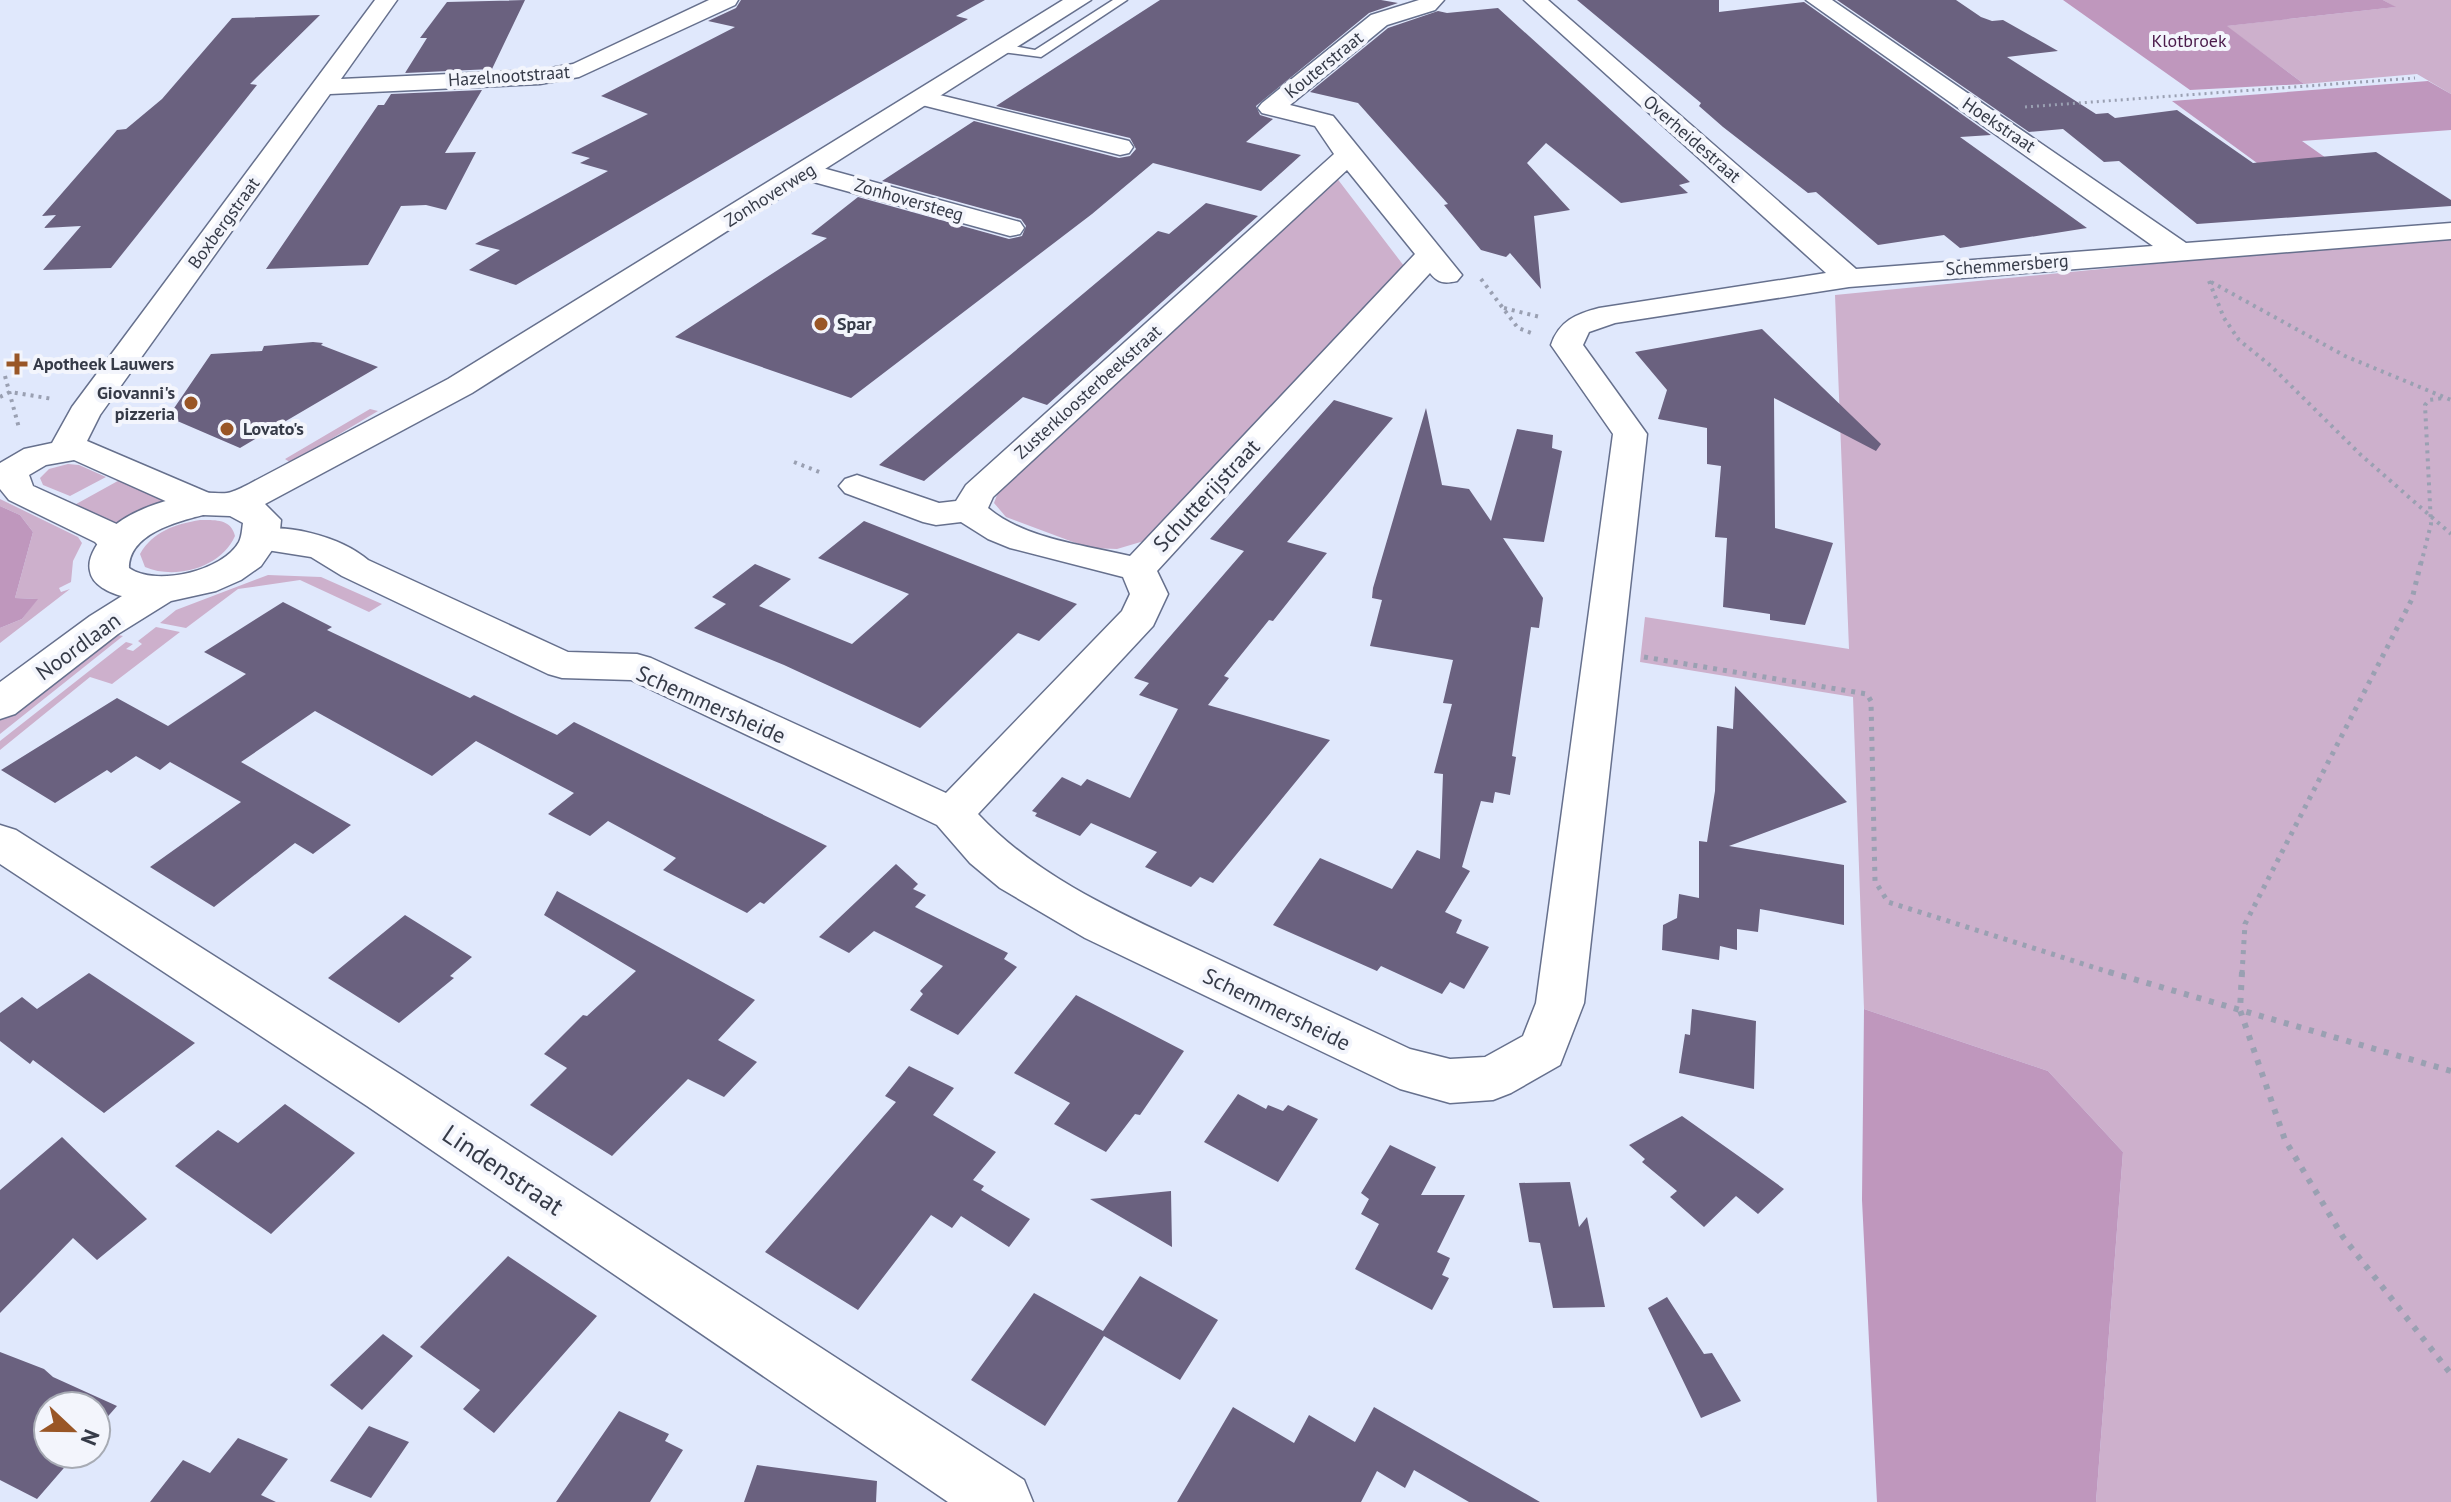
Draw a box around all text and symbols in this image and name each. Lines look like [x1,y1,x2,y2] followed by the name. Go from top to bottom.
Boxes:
[1280,26,1368,103] street label: Kouterstraat
[2151,29,2227,52] park label: Klotbroek
[447,60,571,91] street label: Hazelnootstraat
[1639,90,1746,187] street label: Overheidestraat
[1958,92,2040,157] street label: Hoekstraat
[720,158,820,232] street label: Zonhoverweg
[183,172,264,273] street label: Boxbergstraat
[852,173,966,226] street label: Zonhoversteeg
[1945,249,2069,280] street label: Schemmersberg
[837,312,872,335] place label: Spar
[812,315,830,333] marker: Spar
[1009,320,1166,464] street label: Zusterkloosterbeekstraat
[33,352,175,375] place label: Apotheek Lauwers
[8,355,26,373] marker: Apotheek Lauwers
[97,381,175,425] place label: Giovanni's pizzeria
[182,394,200,412] marker: Giovanni's pizzeria
[243,417,304,440] place label: Lovato's
[218,420,236,438] marker: Lovato's
[1147,432,1266,557] street label: Schutterijstraat
[30,606,126,686] street label: Noordlaan
[632,659,790,749] street label: Schemmersheide
[1199,961,1355,1057] street label: Schemmersheide
[436,1117,570,1222] street label: Lindenstraat
[32,1390,112,1470] north arrow
[75,1426,106,1449] text: N

